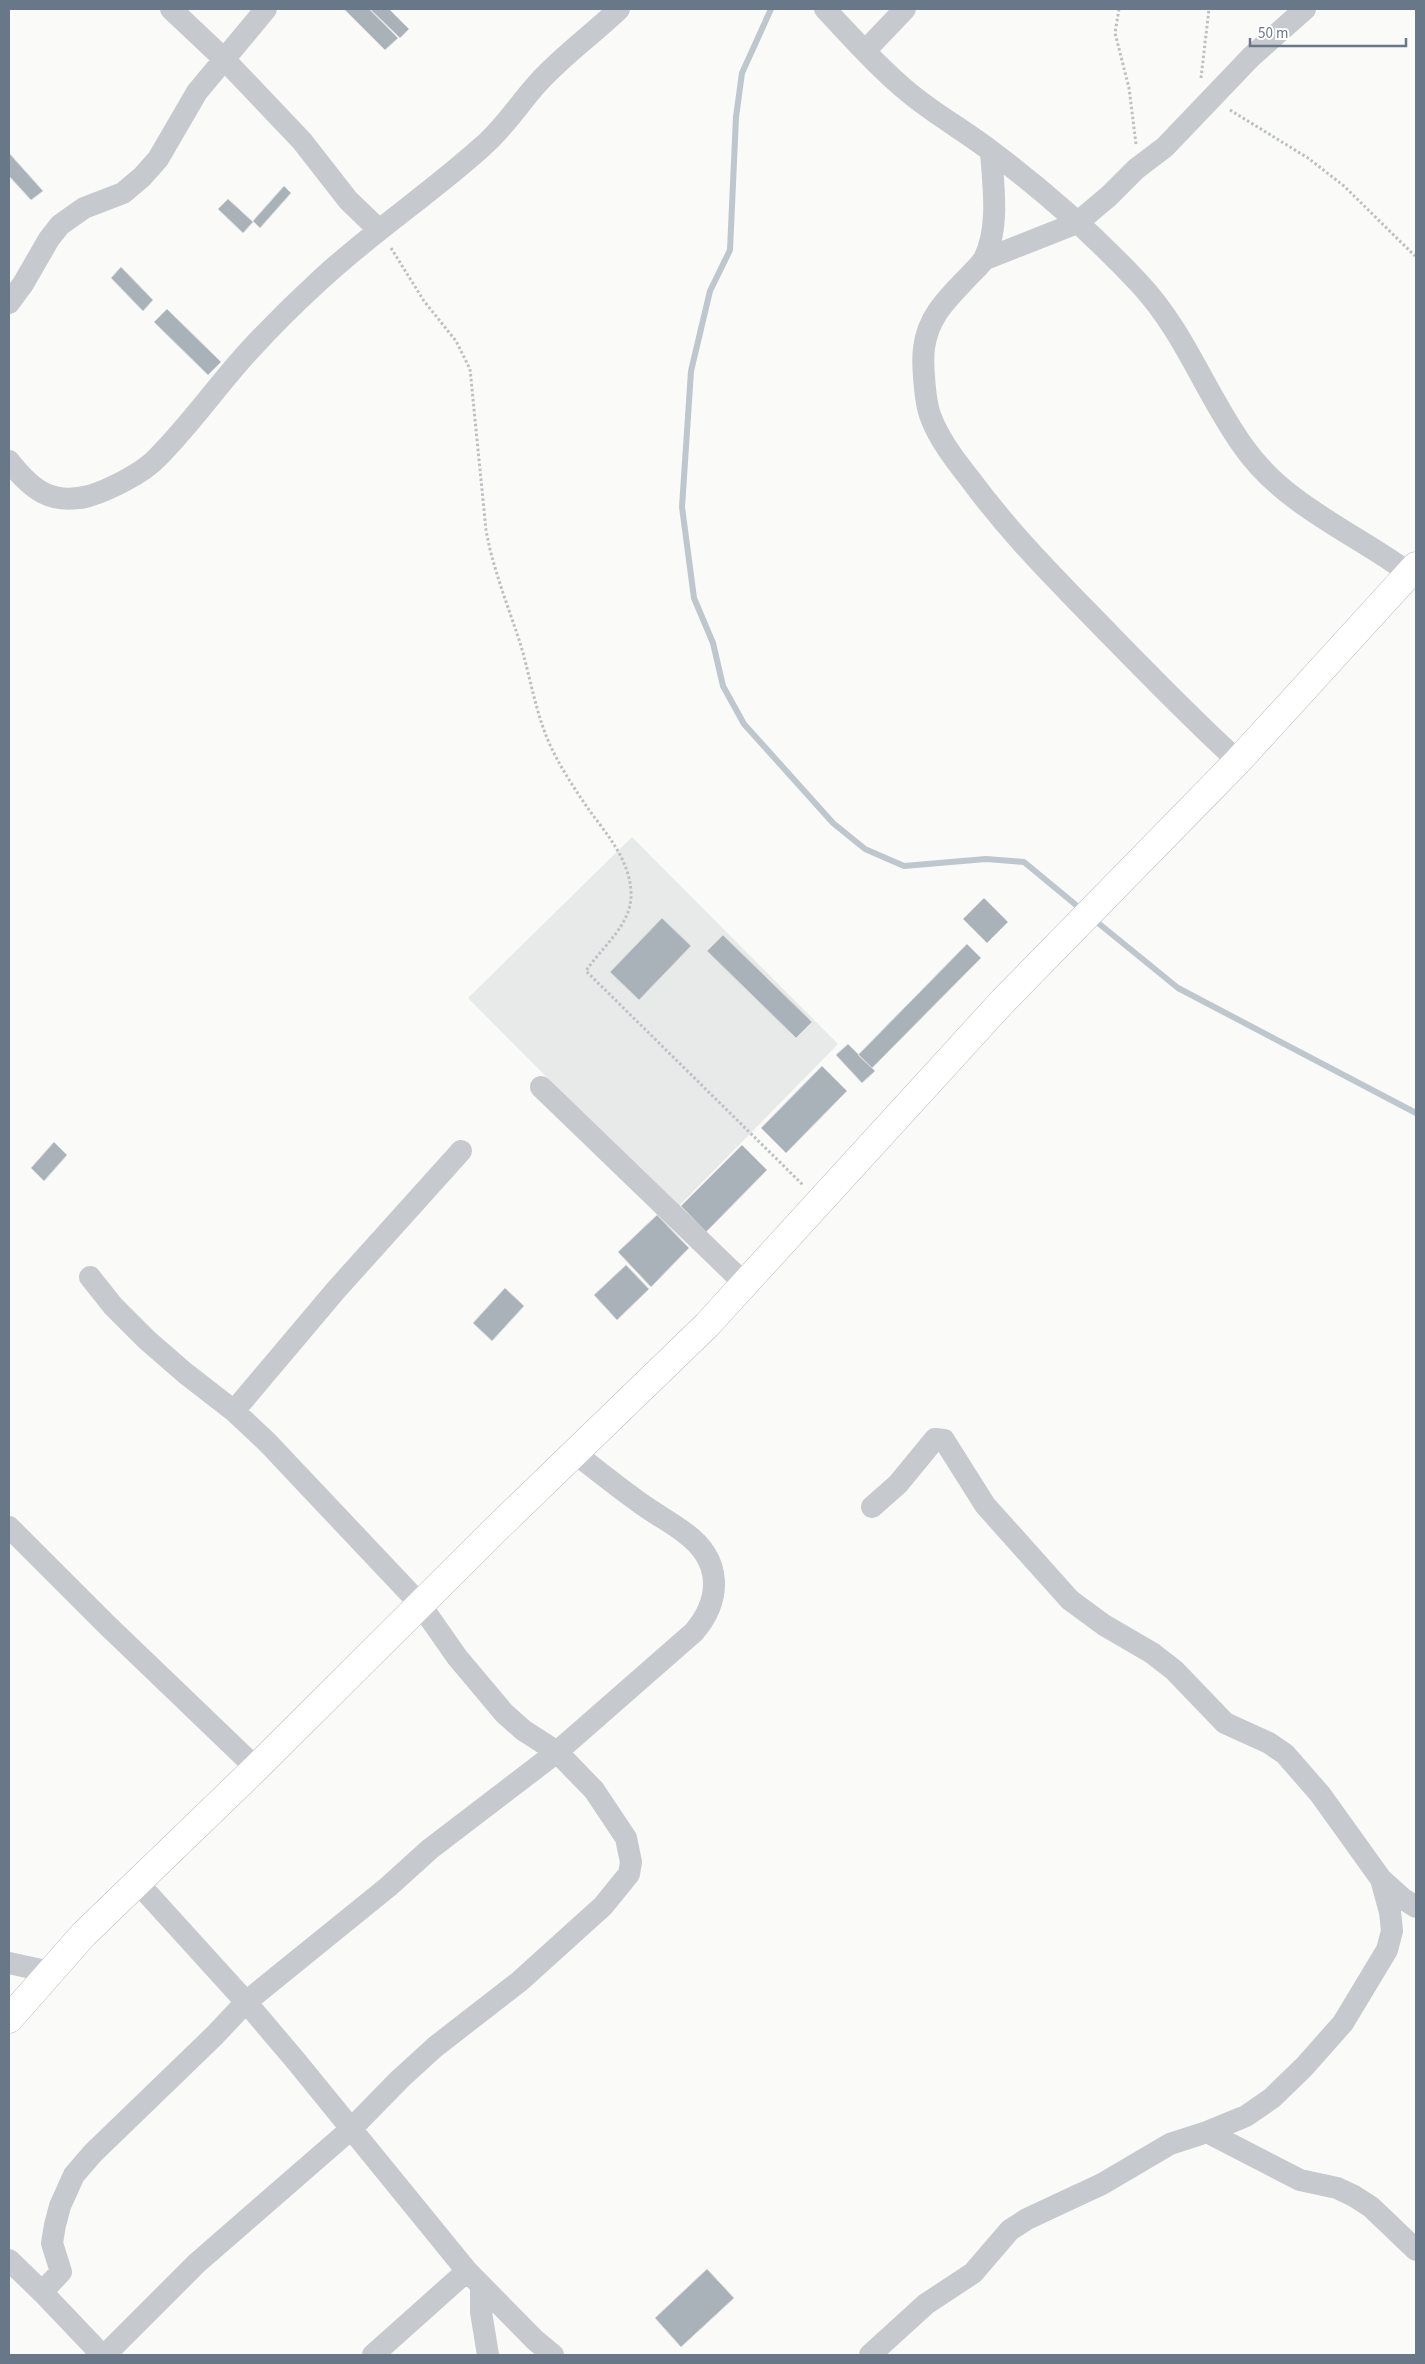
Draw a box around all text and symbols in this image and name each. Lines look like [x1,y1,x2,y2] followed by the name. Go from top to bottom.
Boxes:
[1250,15,1406,47] scale bar
[1258,23,1288,44] text: 50 m

